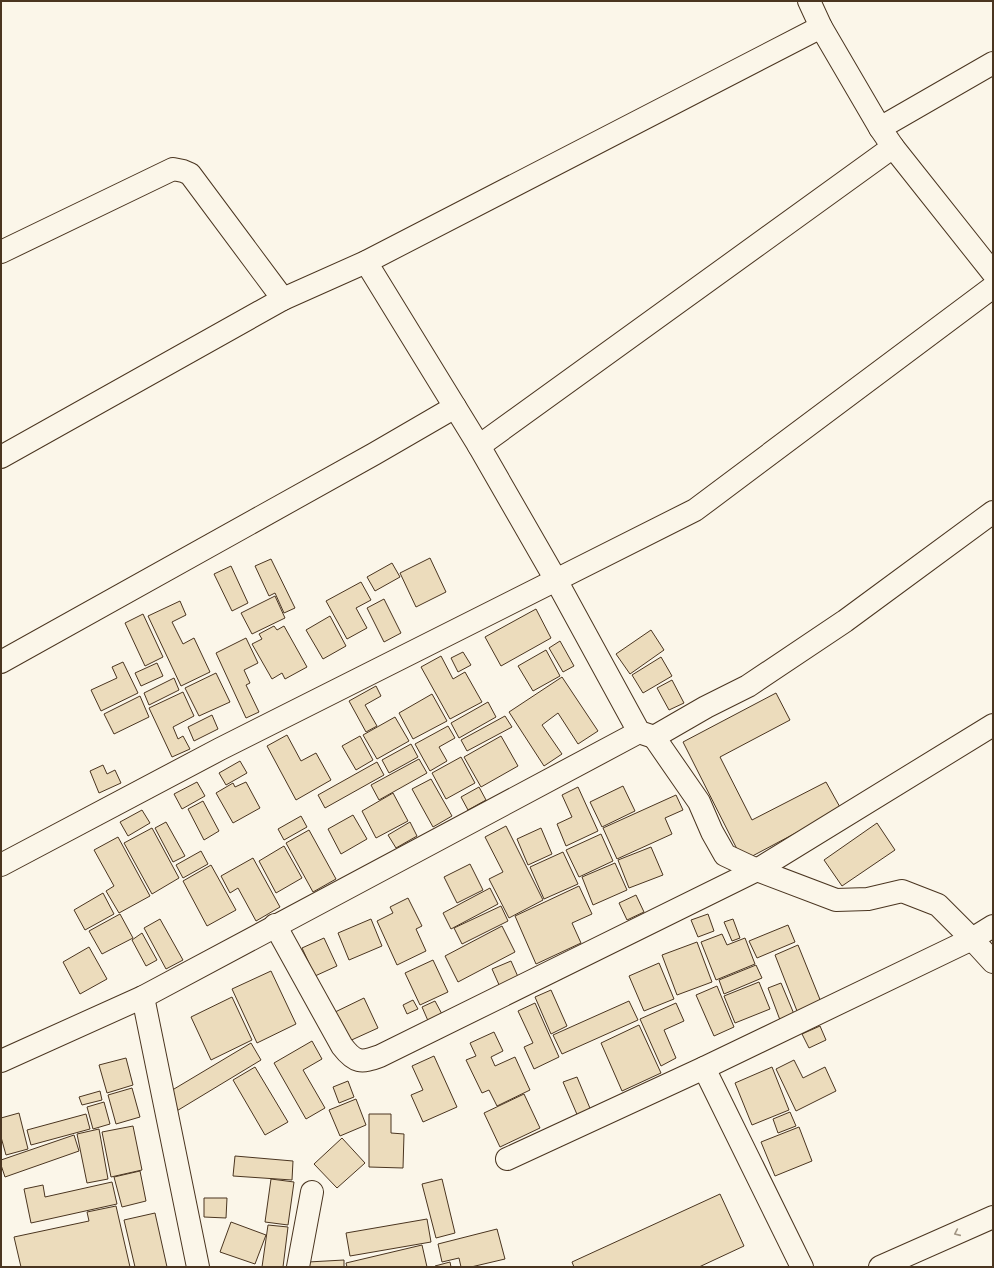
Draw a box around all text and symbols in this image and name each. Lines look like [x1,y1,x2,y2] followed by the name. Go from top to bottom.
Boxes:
[954,1228,962,1236] one-way arrow

